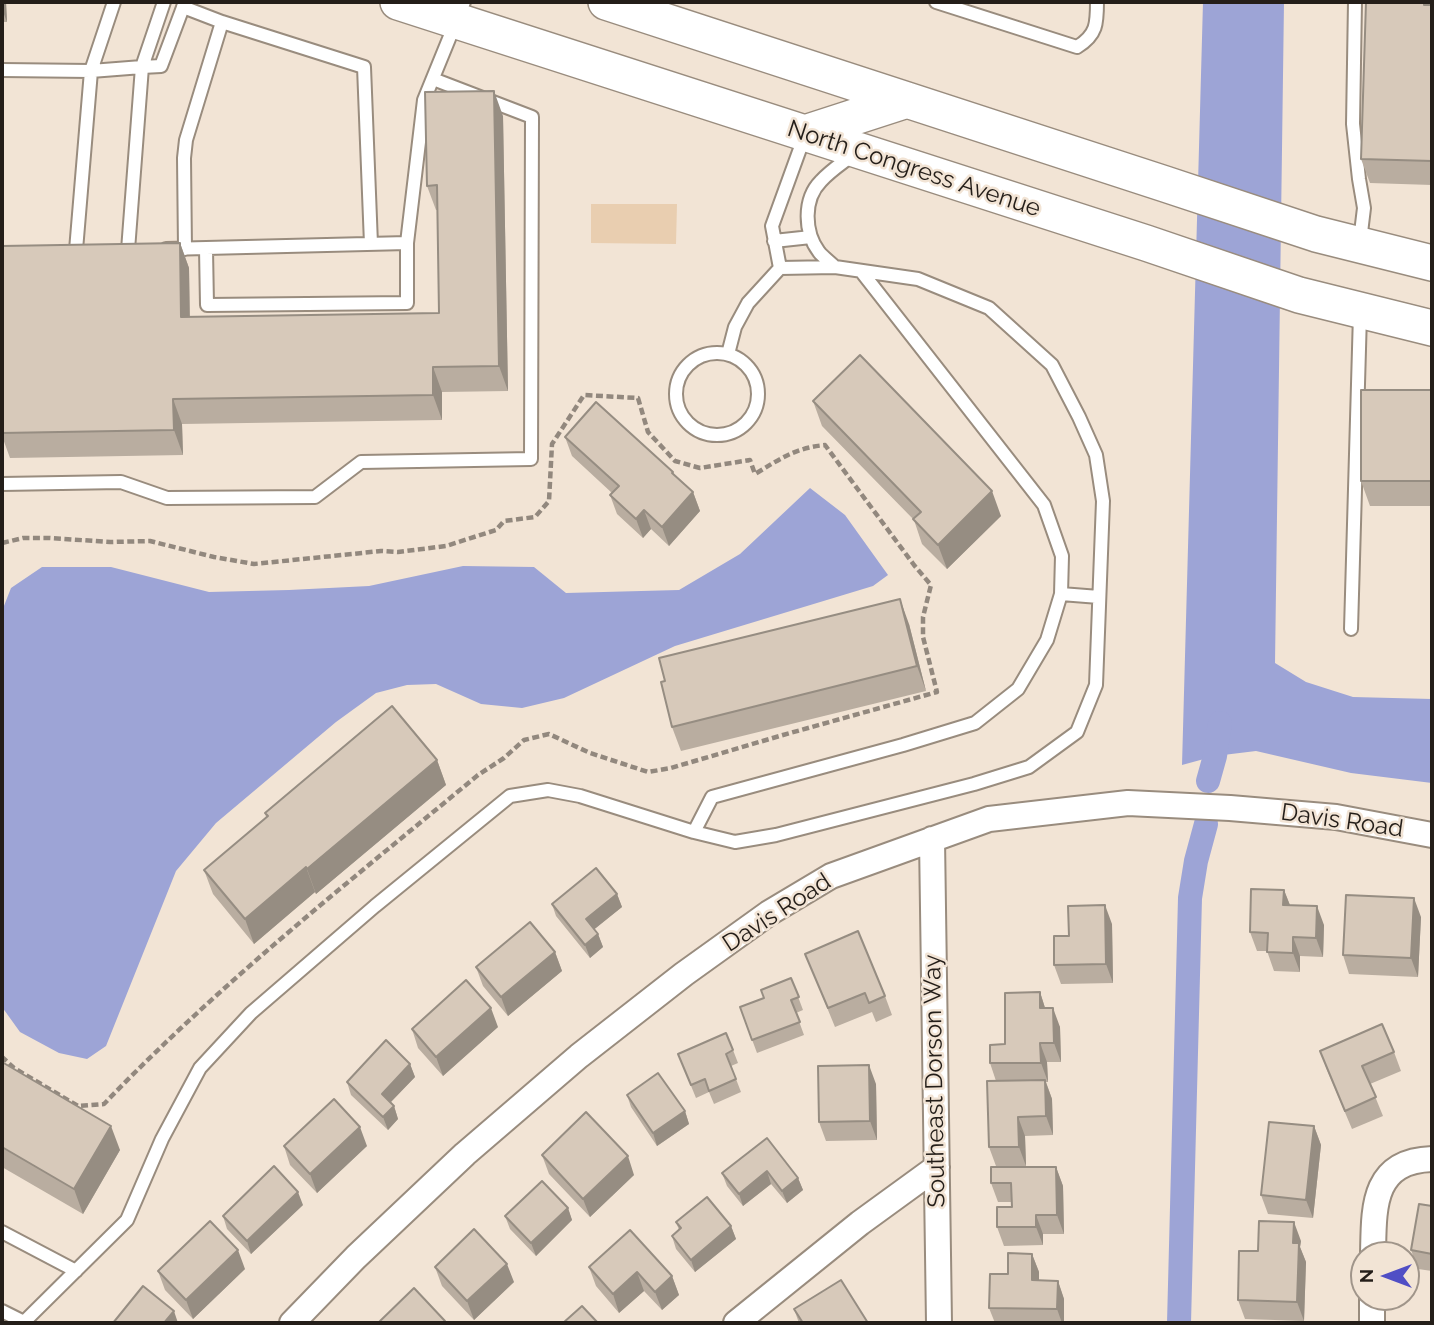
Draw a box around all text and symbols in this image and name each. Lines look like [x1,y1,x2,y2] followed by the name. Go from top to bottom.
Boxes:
[784,114,1044,224] street label: North Congress Avenue
[1279,798,1405,844] street label: Davis Road
[718,867,836,959] street label: Davis Road
[918,954,952,1208] street label: Southeast Dorson Way
[1350,1241,1420,1311] north arrow
[1355,1269,1377,1283] text: N

